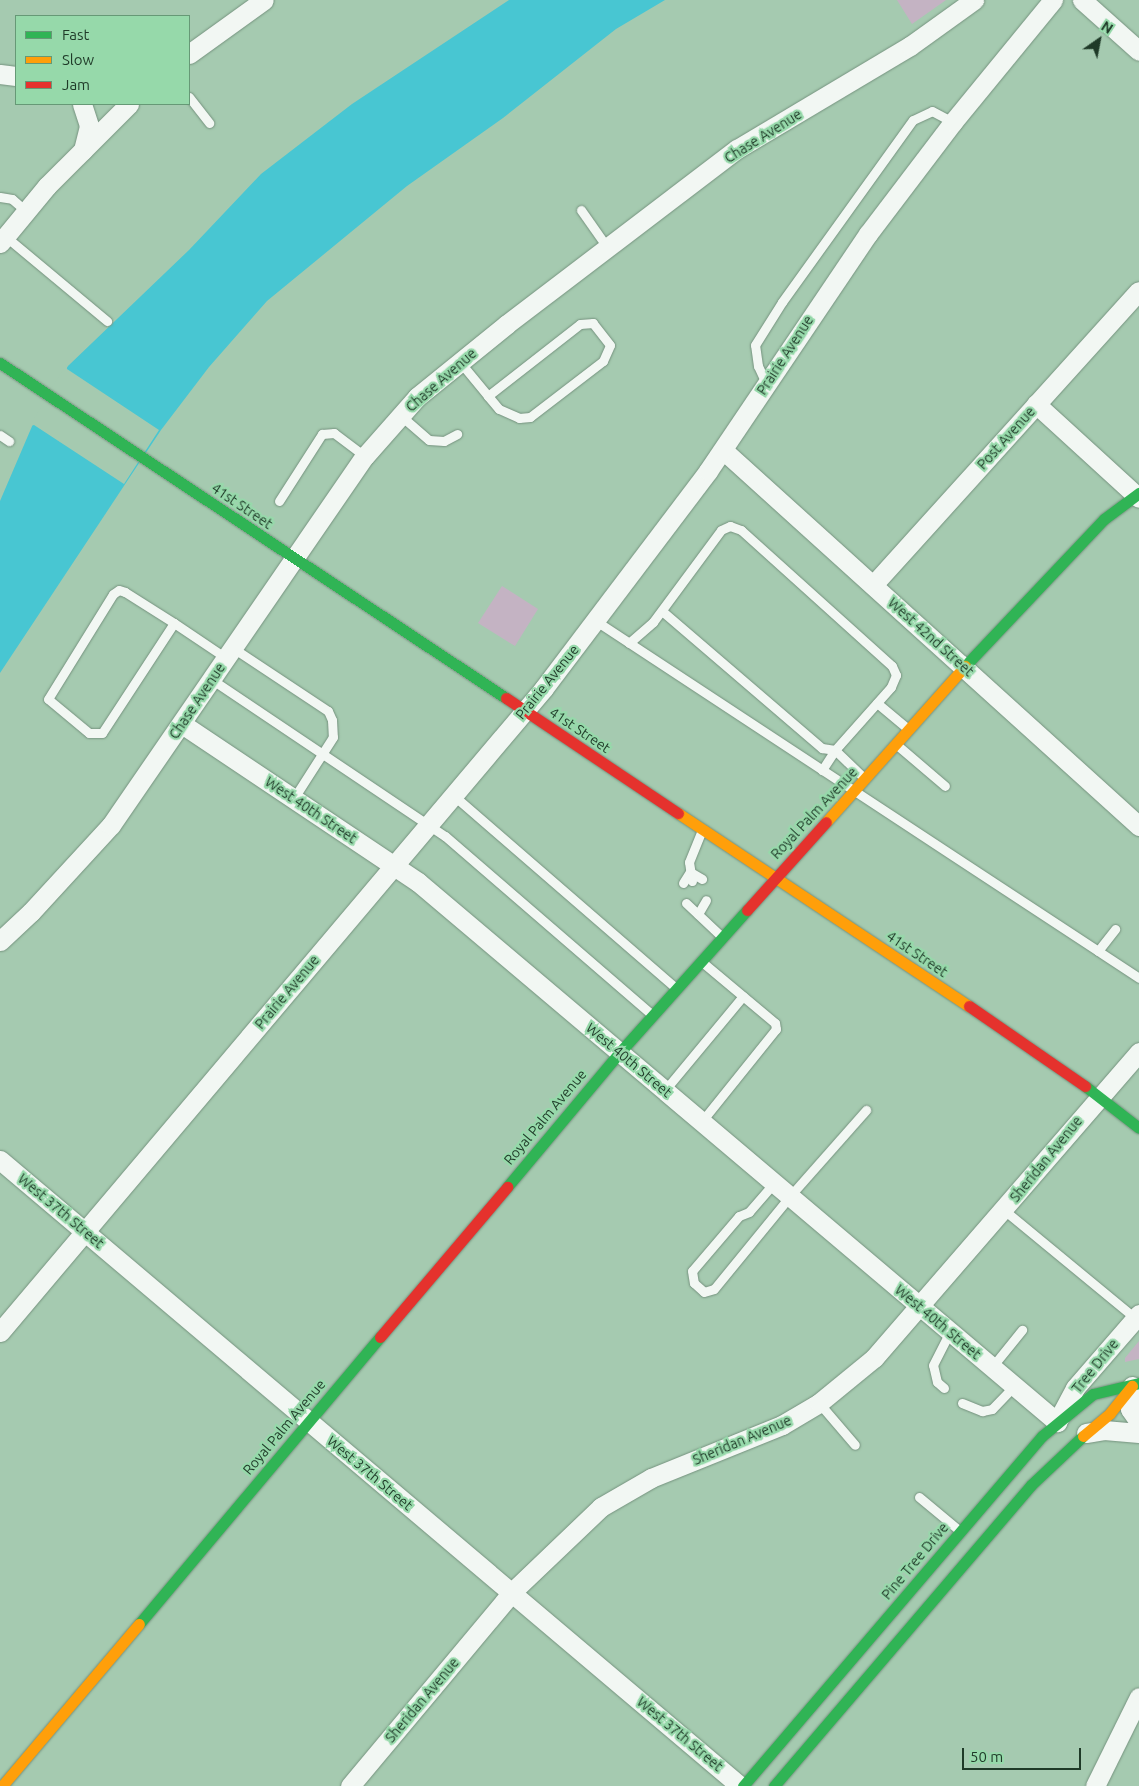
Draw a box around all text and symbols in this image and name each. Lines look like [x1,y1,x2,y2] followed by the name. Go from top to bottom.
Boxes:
[15,15,190,105] legend
[1074,15,1124,65] north arrow
[1098,18,1116,37] text: N
[62,26,89,43] text: Fast
[62,51,94,68] text: Slow
[62,76,90,93] text: Jam
[721,106,805,166] street label: Chase Avenue
[753,312,817,398] street label: Prairie Avenue
[402,345,480,415] street label: Chase Avenue
[974,403,1038,473] street label: Post Avenue
[208,480,276,532] street label: 41st Street
[885,594,977,680] street label: West 42nd Street
[512,641,582,723] street label: Prairie Avenue
[165,660,229,742] street label: Chase Avenue
[546,704,614,756] street label: 41st Street
[767,764,861,862] street label: Royal Palm Avenue
[262,773,360,847] street label: West 40th Street
[883,928,951,980] street label: 41st Street
[251,952,323,1032] street label: Prairie Avenue
[583,1019,675,1101] street label: West 40th Street
[500,1066,590,1168] street label: Royal Palm Avenue
[1006,1113,1086,1205] street label: Sheridan Avenue
[15,1170,107,1252] street label: West 37th Street
[892,1281,984,1363] street label: West 40th Street
[1068,1336,1122,1396] street label: Tree Drive
[239,1376,329,1478] street label: Royal Palm Avenue
[690,1412,794,1468] street label: Sheridan Avenue
[324,1432,416,1514] street label: West 37th Street
[878,1519,952,1603] street label: Pine Tree Drive
[382,1654,462,1746] street label: Sheridan Avenue
[634,1693,726,1775] street label: West 37th Street
[964,1738,1083,1770] scale bar
[970,1748,1003,1765] text: 50 m

